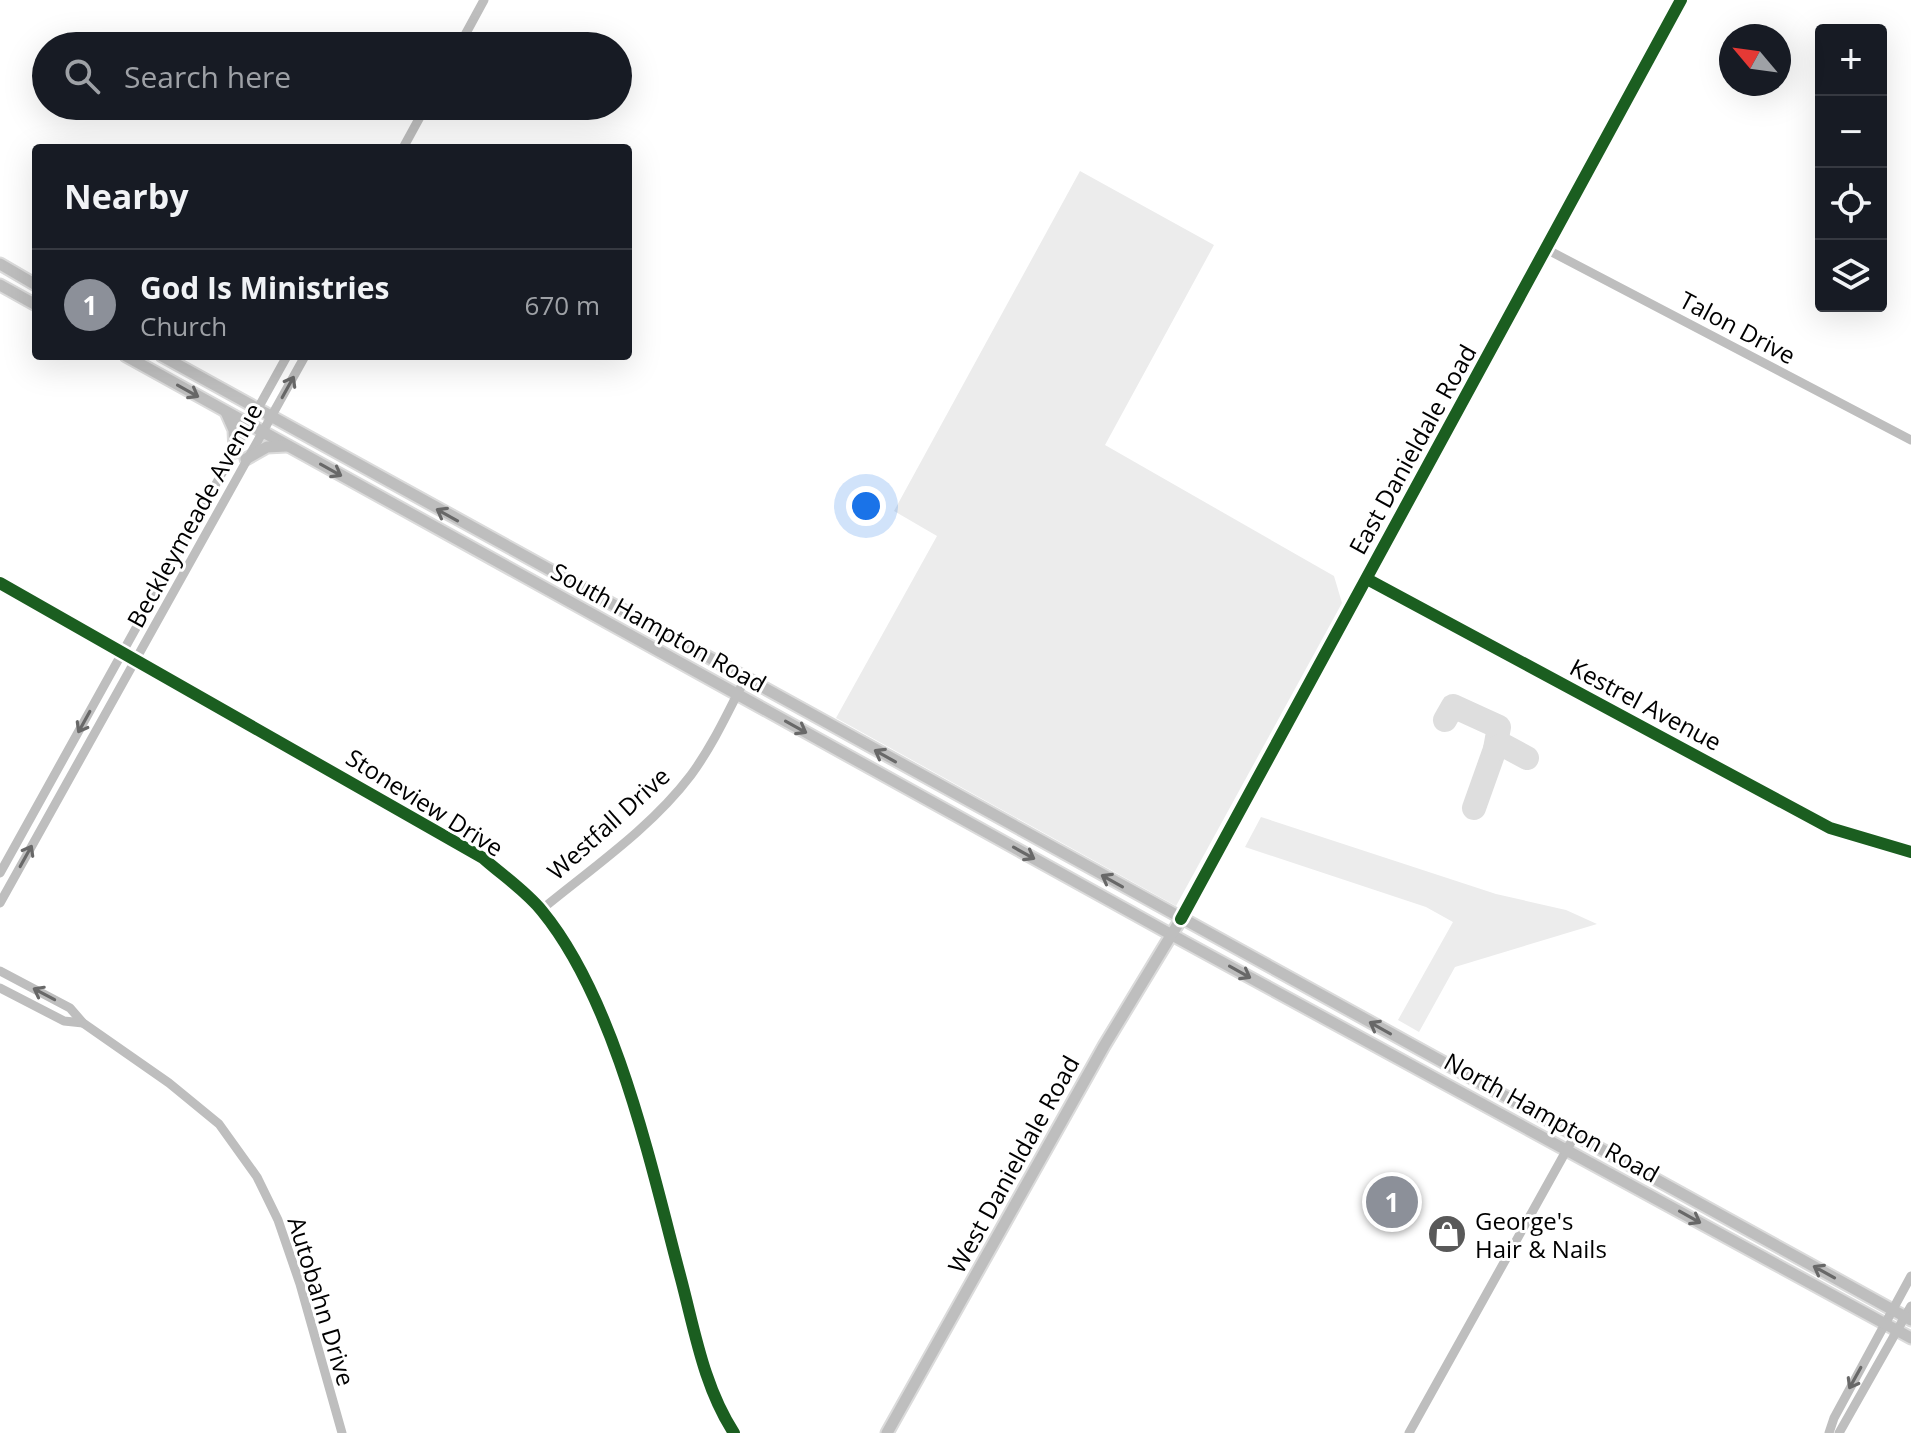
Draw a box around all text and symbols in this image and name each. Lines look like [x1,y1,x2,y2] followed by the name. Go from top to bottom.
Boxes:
[1719,24,1791,96] north arrow
[1815,24,1887,312] map controls
[1815,24,1887,96] button: +
[32,32,632,120] search box
[60,54,104,98] icon: search
[124,56,291,97] text: Search here
[1815,96,1887,168] button: −
[1815,168,1887,240] button: locate
[64,173,189,219] text: Nearby
[1815,240,1887,312] button: layers
[140,267,389,308] text: God Is Ministries
[1674,283,1802,371] street label: Talon Drive
[83,287,97,323] text: 1
[525,287,600,323] text: 670 m
[140,308,227,344] text: Church
[1341,338,1483,560] street label: East Danieldale Road
[280,376,296,399] one-way arrow
[176,383,199,399] one-way arrow
[119,397,269,633] street label: Beckleymeade Avenue
[319,462,342,478] one-way arrow
[846,486,886,526] your location
[436,507,460,522] one-way arrow
[546,554,772,700] street label: South Hampton Road
[1564,650,1728,758] street label: Kestrel Avenue
[75,710,91,733] one-way arrow
[784,719,807,735] one-way arrow
[340,740,510,864] street label: Stoneview Drive
[874,748,897,764] one-way arrow
[540,759,676,887] street label: Westfall Drive
[18,845,34,868] one-way arrow
[1011,846,1035,861] one-way arrow
[1101,873,1125,889] one-way arrow
[1228,965,1252,980] one-way arrow
[32,986,56,1002] one-way arrow
[1369,1020,1392,1036] one-way arrow
[1439,1044,1665,1190] street label: North Hampton Road
[939,1049,1087,1279] street label: West Danieldale Road
[1366,1172,1418,1232] pin: 1
[1475,1204,1607,1265] place label: George's Hair & Nails
[1678,1209,1701,1225] one-way arrow
[281,1212,363,1390] street label: Autobahn Drive
[1426,1213,1468,1255] shop icon: George's Hair & Nails
[1813,1264,1837,1279] one-way arrow
[1847,1365,1863,1389] one-way arrow

